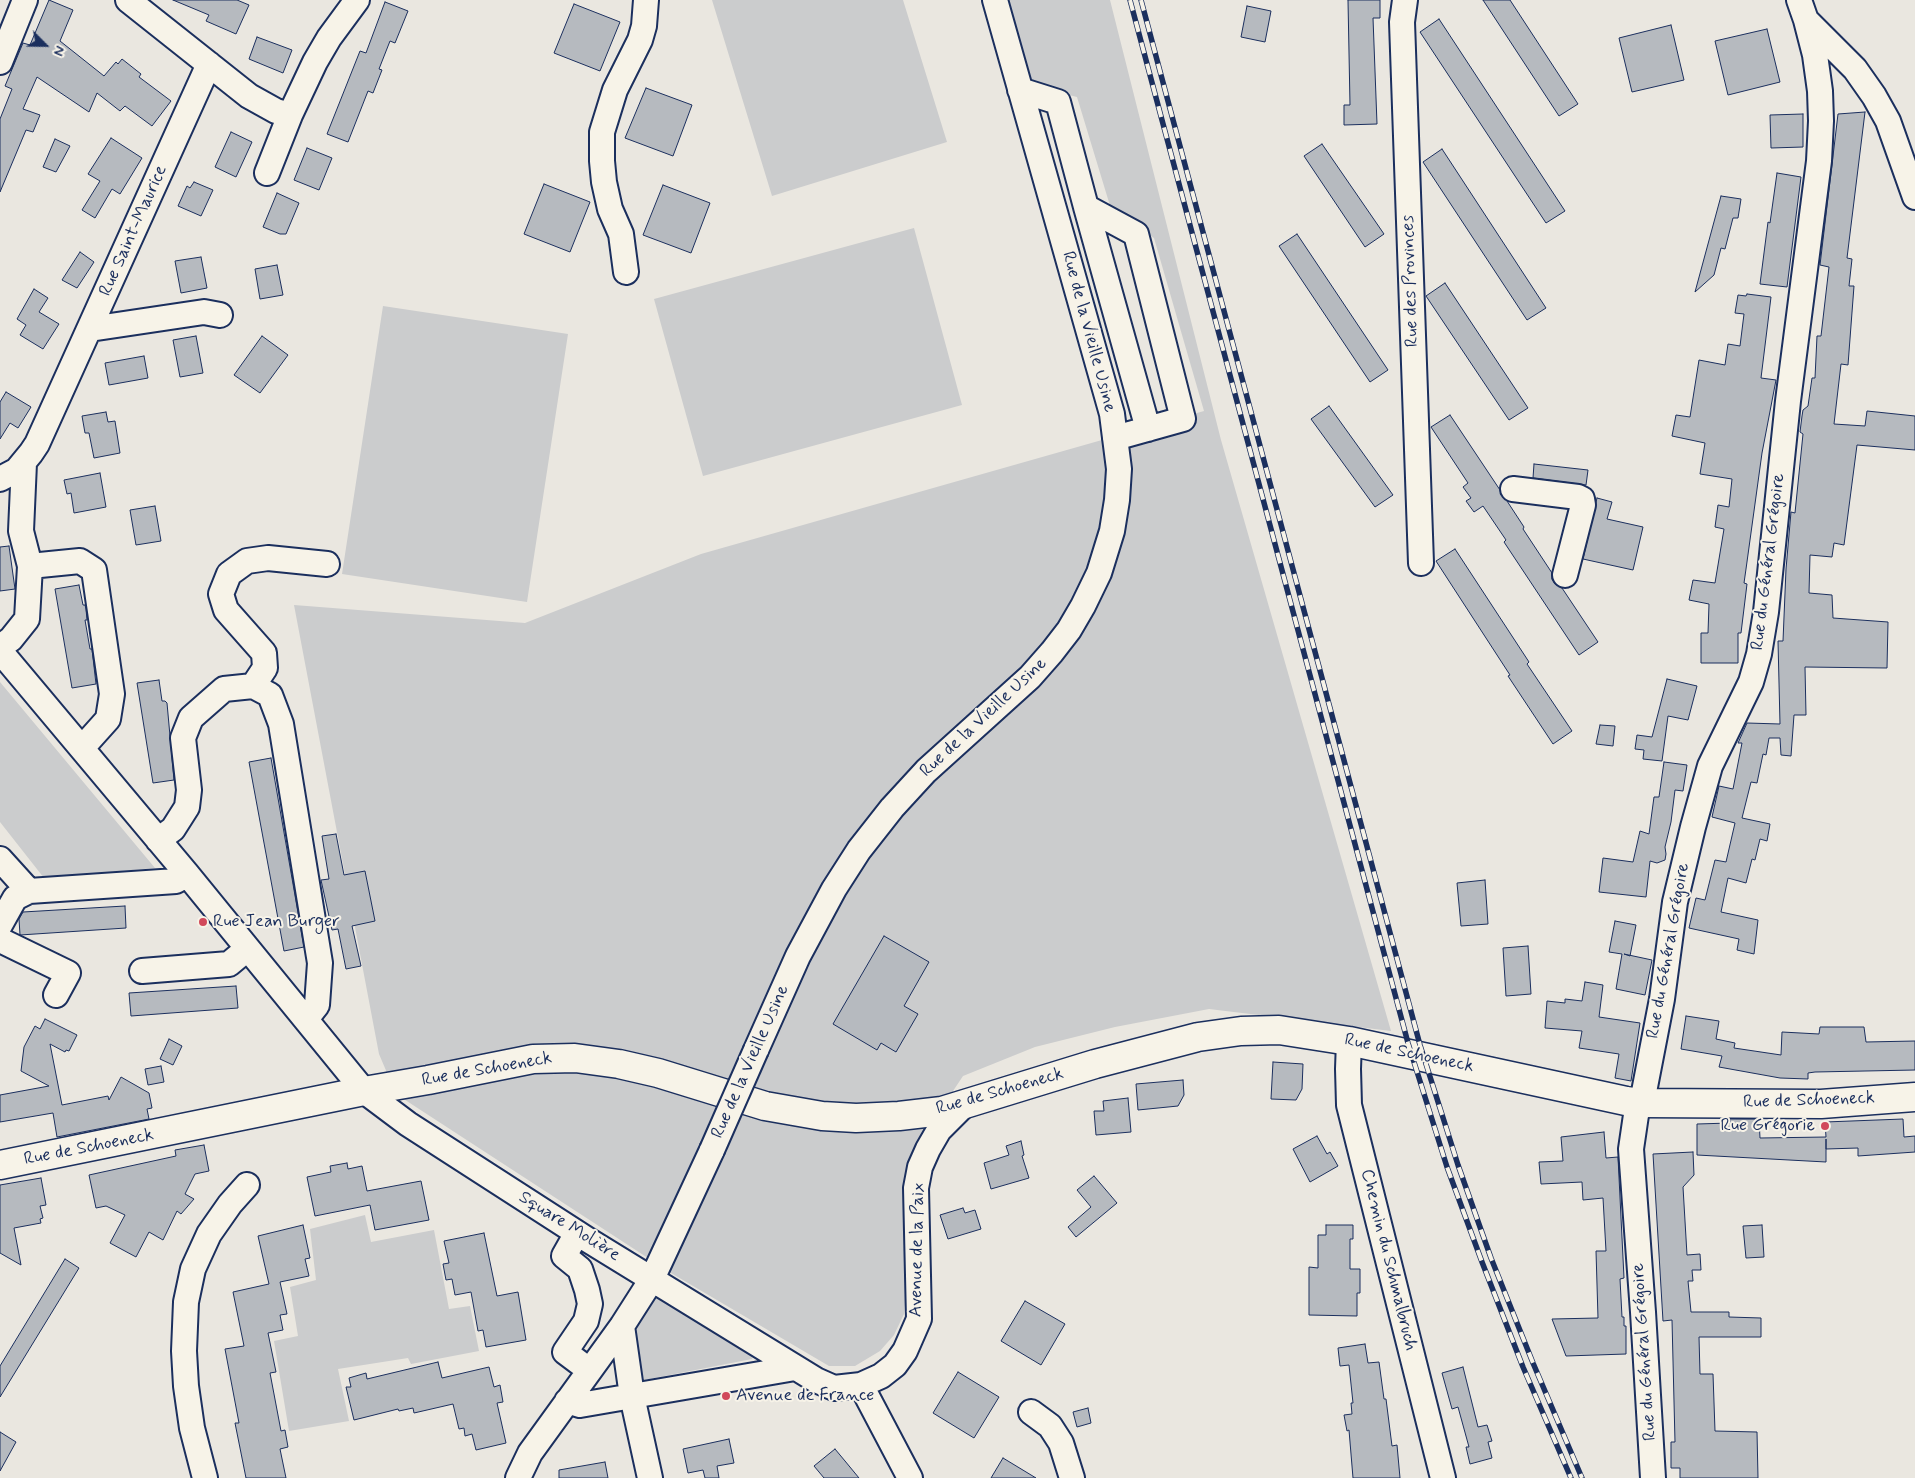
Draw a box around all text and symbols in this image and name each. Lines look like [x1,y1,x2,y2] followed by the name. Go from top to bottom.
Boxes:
[20,20,70,70] north arrow
[49,43,69,59] text: N
[95,162,173,300] street label: Rue Saint-Maurice
[1398,214,1424,348] street label: Rue des Provinces
[1056,249,1120,415] street label: Rue de la Vieille Usine
[1747,472,1791,652] street label: Rue du Général Grégoire
[916,654,1052,782] street label: Rue de la Vieille Usine
[1643,861,1695,1041] street label: Rue du Général Grégoire
[213,911,340,933] place label: Rue Jean Burger
[197,916,209,928] marker: Rue Jean Burger
[707,982,795,1142] street label: Rue de la Vieille Usine
[1342,1030,1476,1078] street label: Rue de Schoeneck
[420,1048,554,1092] street label: Rue de Schoeneck
[934,1063,1066,1121] street label: Rue de Schoeneck
[1743,1088,1875,1114] street label: Rue de Schoeneck
[1720,1115,1815,1137] place label: Rue Grégorie
[1819,1120,1831,1132] marker: Rue Grégorie
[22,1125,156,1171] street label: Rue de Schoeneck
[1355,1167,1421,1353] street label: Chemin du Schmalbruch
[906,1183,930,1317] street label: Avenue de la Paix
[514,1187,624,1267] street label: Square Molière
[1628,1262,1662,1442] street label: Rue du Général Grégoire
[736,1385,874,1407] place label: Avenue de France
[720,1390,732,1402] marker: Avenue de France

